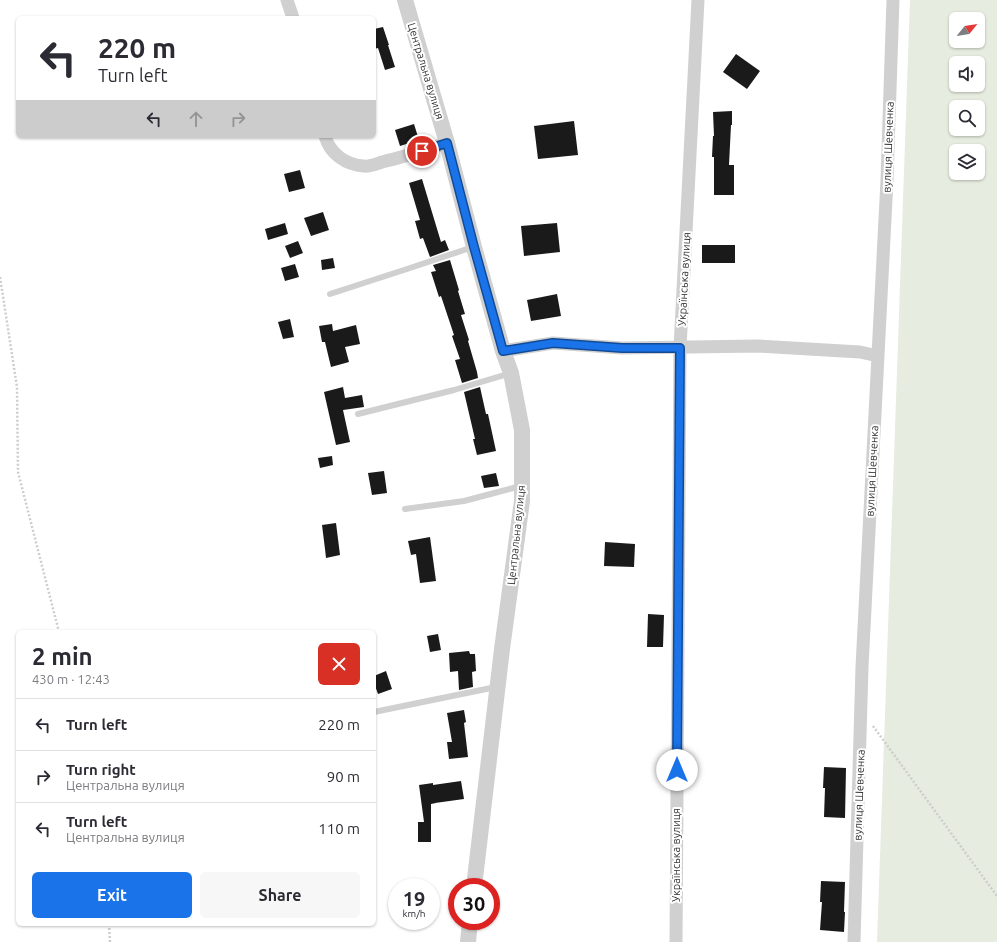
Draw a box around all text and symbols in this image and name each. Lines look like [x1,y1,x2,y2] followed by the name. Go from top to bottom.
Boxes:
[949,12,985,48] north arrow
[949,12,985,180] map controls
[406,21,446,121] street label: Центральна вулиця
[32,32,84,84] icon: left
[98,32,176,63] text: 220 m
[949,56,985,92] button: sound
[98,65,168,85] text: Turn left
[949,100,985,136] button: search
[880,101,896,193] street label: вулиця Шевченка
[143,108,165,130] icon: left
[185,108,207,130] icon: ahead
[227,108,249,130] icon: right
[405,134,439,168] pin
[411,140,433,162] icon: arrive
[949,144,985,180] button: layers
[676,232,692,326] street label: Українська вулиця
[864,425,880,517] street label: вулиця Шевченка
[505,484,527,586] street label: Центральна вулиця
[32,643,93,670] text: 2 min
[318,643,360,685] button: close
[32,672,110,686] text: 430 m · 12:43
[32,714,54,736] icon: left
[66,716,127,733] text: Turn left
[318,716,360,733] text: 220 m
[656,749,698,791] position arrow
[851,749,867,841] street label: вулиця Шевченка
[66,761,136,778] text: Turn right
[32,766,54,788] icon: right
[327,768,360,785] text: 90 m
[66,778,185,792] text: Центральна вулиця
[670,808,682,902] street label: Українська вулиця
[66,813,127,830] text: Turn left
[32,818,54,840] icon: left
[318,820,360,837] text: 110 m
[66,830,185,844] text: Центральна вулиця
[32,872,192,918] button: Exit
[200,872,360,918] button: Share
[448,878,500,930] speed limit sign: 30
[403,887,425,910] text: 19
[402,908,426,919] text: km/h

